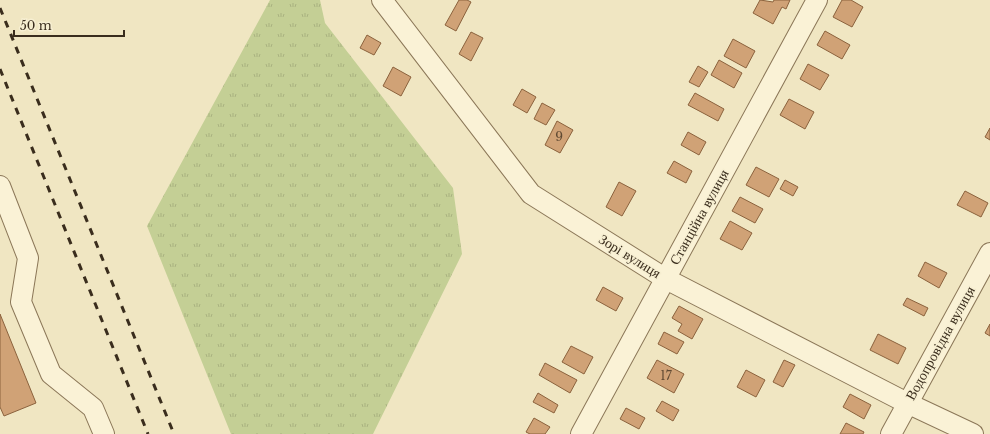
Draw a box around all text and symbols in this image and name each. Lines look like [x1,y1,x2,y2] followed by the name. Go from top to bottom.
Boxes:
[14,12,124,38] scale bar
[20,18,52,33] text: 50 m
[555,129,563,144] house number: 9
[665,166,733,268] street label: Станційна вулиця
[596,230,665,282] street label: Зорі вулиця
[901,282,979,403] street label: Водопровідна вулиця
[660,368,673,383] house number: 17

